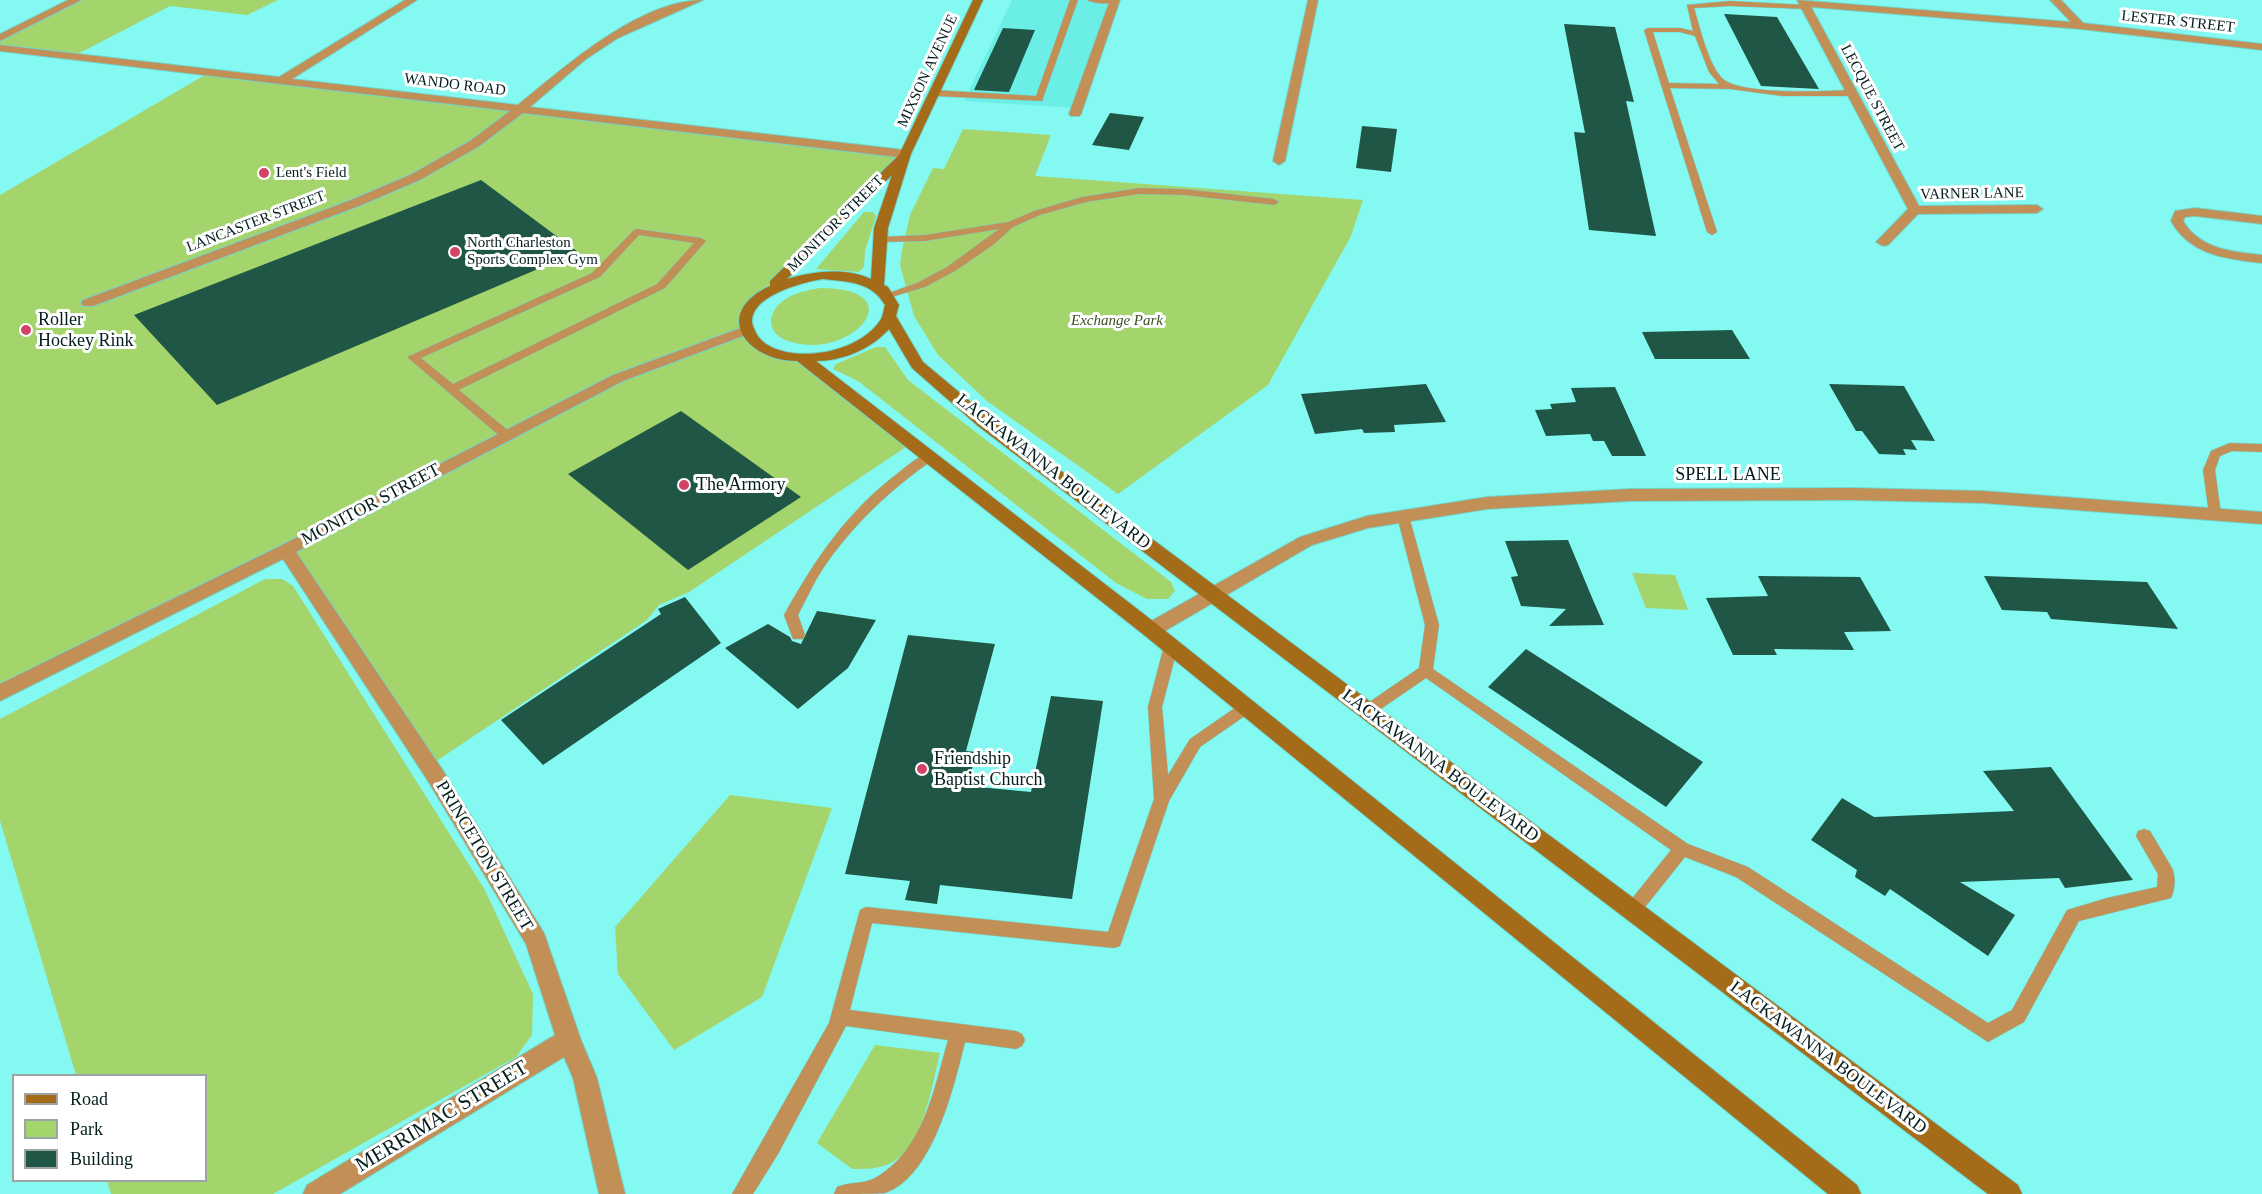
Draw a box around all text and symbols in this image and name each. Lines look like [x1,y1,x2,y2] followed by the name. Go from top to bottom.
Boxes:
[2120,7,2236,37] street label: LESTER STREET
[894,12,962,130] street label: MIXSON AVENUE
[1836,42,1908,154] street label: LECQUE STREET
[403,70,507,100] street label: WANDO ROAD
[276,164,347,182] place label: Lent's Field
[257,166,271,180] marker: Lent's Field
[784,172,888,276] street label: MONITOR STREET
[1920,184,2024,204] street label: VARNER LANE
[184,187,328,257] street label: LANCASTER STREET
[467,234,598,269] place label: North Charleston Sports Complex Gym
[448,245,462,259] marker: North Charleston Sports Complex Gym
[38,309,133,352] place label: Roller Hockey Rink
[1071,312,1163,330] park label: Exchange Park
[19,323,33,337] marker: Roller Hockey Rink
[952,389,1154,555] street label: LACKAWANNA BOULEVARD
[298,459,444,551] street label: MONITOR STREET
[1675,464,1781,486] street label: SPELL LANE
[696,474,785,496] place label: The Armory
[677,478,691,492] marker: The Armory
[1337,685,1543,847] street label: LACKAWANNA BOULEVARD
[934,748,1042,790] place label: Friendship Baptist Church
[915,762,929,776] marker: Friendship Baptist Church
[431,777,537,935] street label: PRINCETON STREET
[1725,977,1931,1139] street label: LACKAWANNA BOULEVARD
[351,1056,533,1178] street label: MERRIMAC STREET
[12,1074,207,1182] legend
[70,1089,108,1109] text: Road
[70,1119,103,1139] text: Park
[70,1149,133,1169] text: Building

